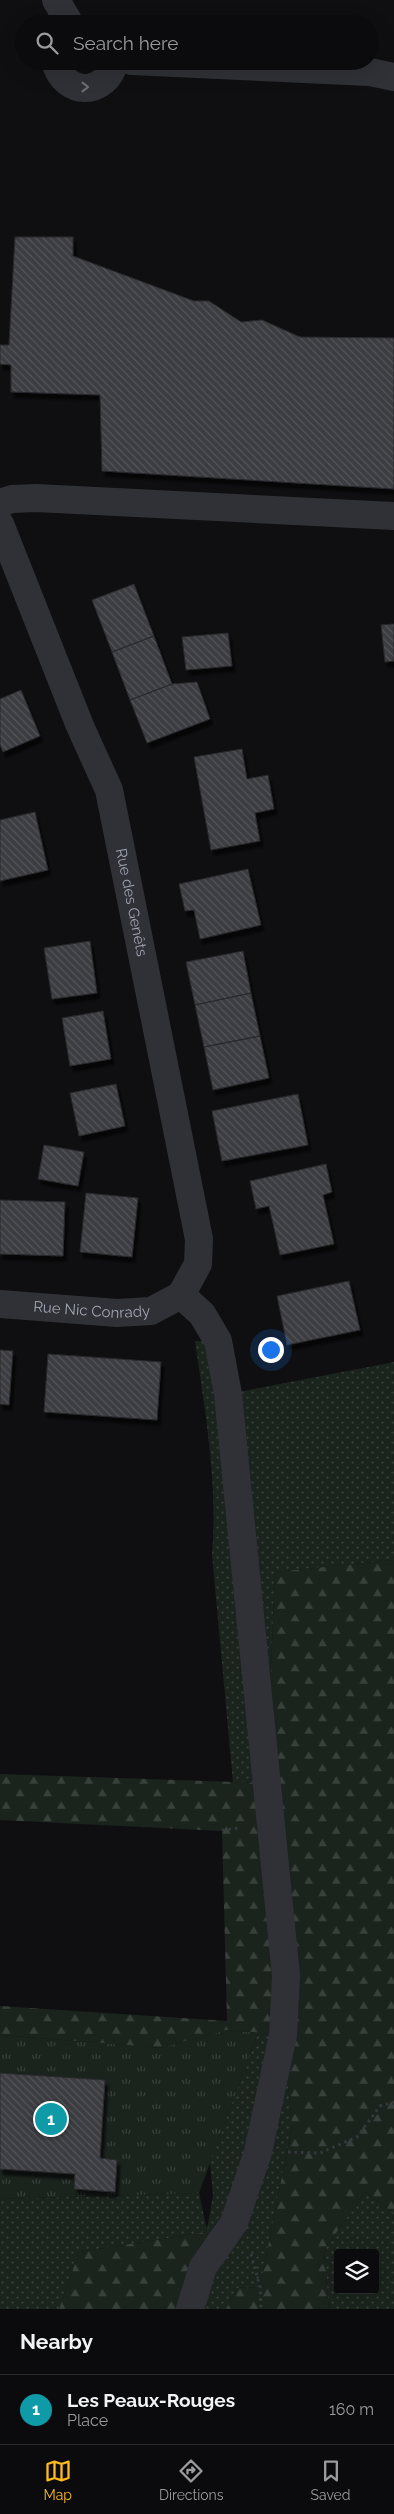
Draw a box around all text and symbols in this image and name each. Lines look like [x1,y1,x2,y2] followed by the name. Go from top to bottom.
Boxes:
[15,15,379,70] search box
[33,29,61,57] icon: search
[73,32,179,54] text: Search here
[81,82,89,92] one-way arrow
[112,847,151,958] street label: Rue des Genêts
[33,1298,151,1322] street label: Rue Nic Conrady
[258,1337,284,1363] your location
[35,2100,67,2138] pin: 1
[334,2249,379,2294] map controls
[334,2249,379,2294] button: layers
[20,2329,93,2354] text: Nearby
[67,2389,235,2411] text: Les Peaux-Rouges
[32,2400,40,2419] text: 1
[329,2400,374,2419] text: 160 m
[67,2411,108,2430] text: Place
[43,2457,72,2503] tab: Map
[159,2457,224,2503] tab: Directions
[310,2457,351,2503] tab: Saved

